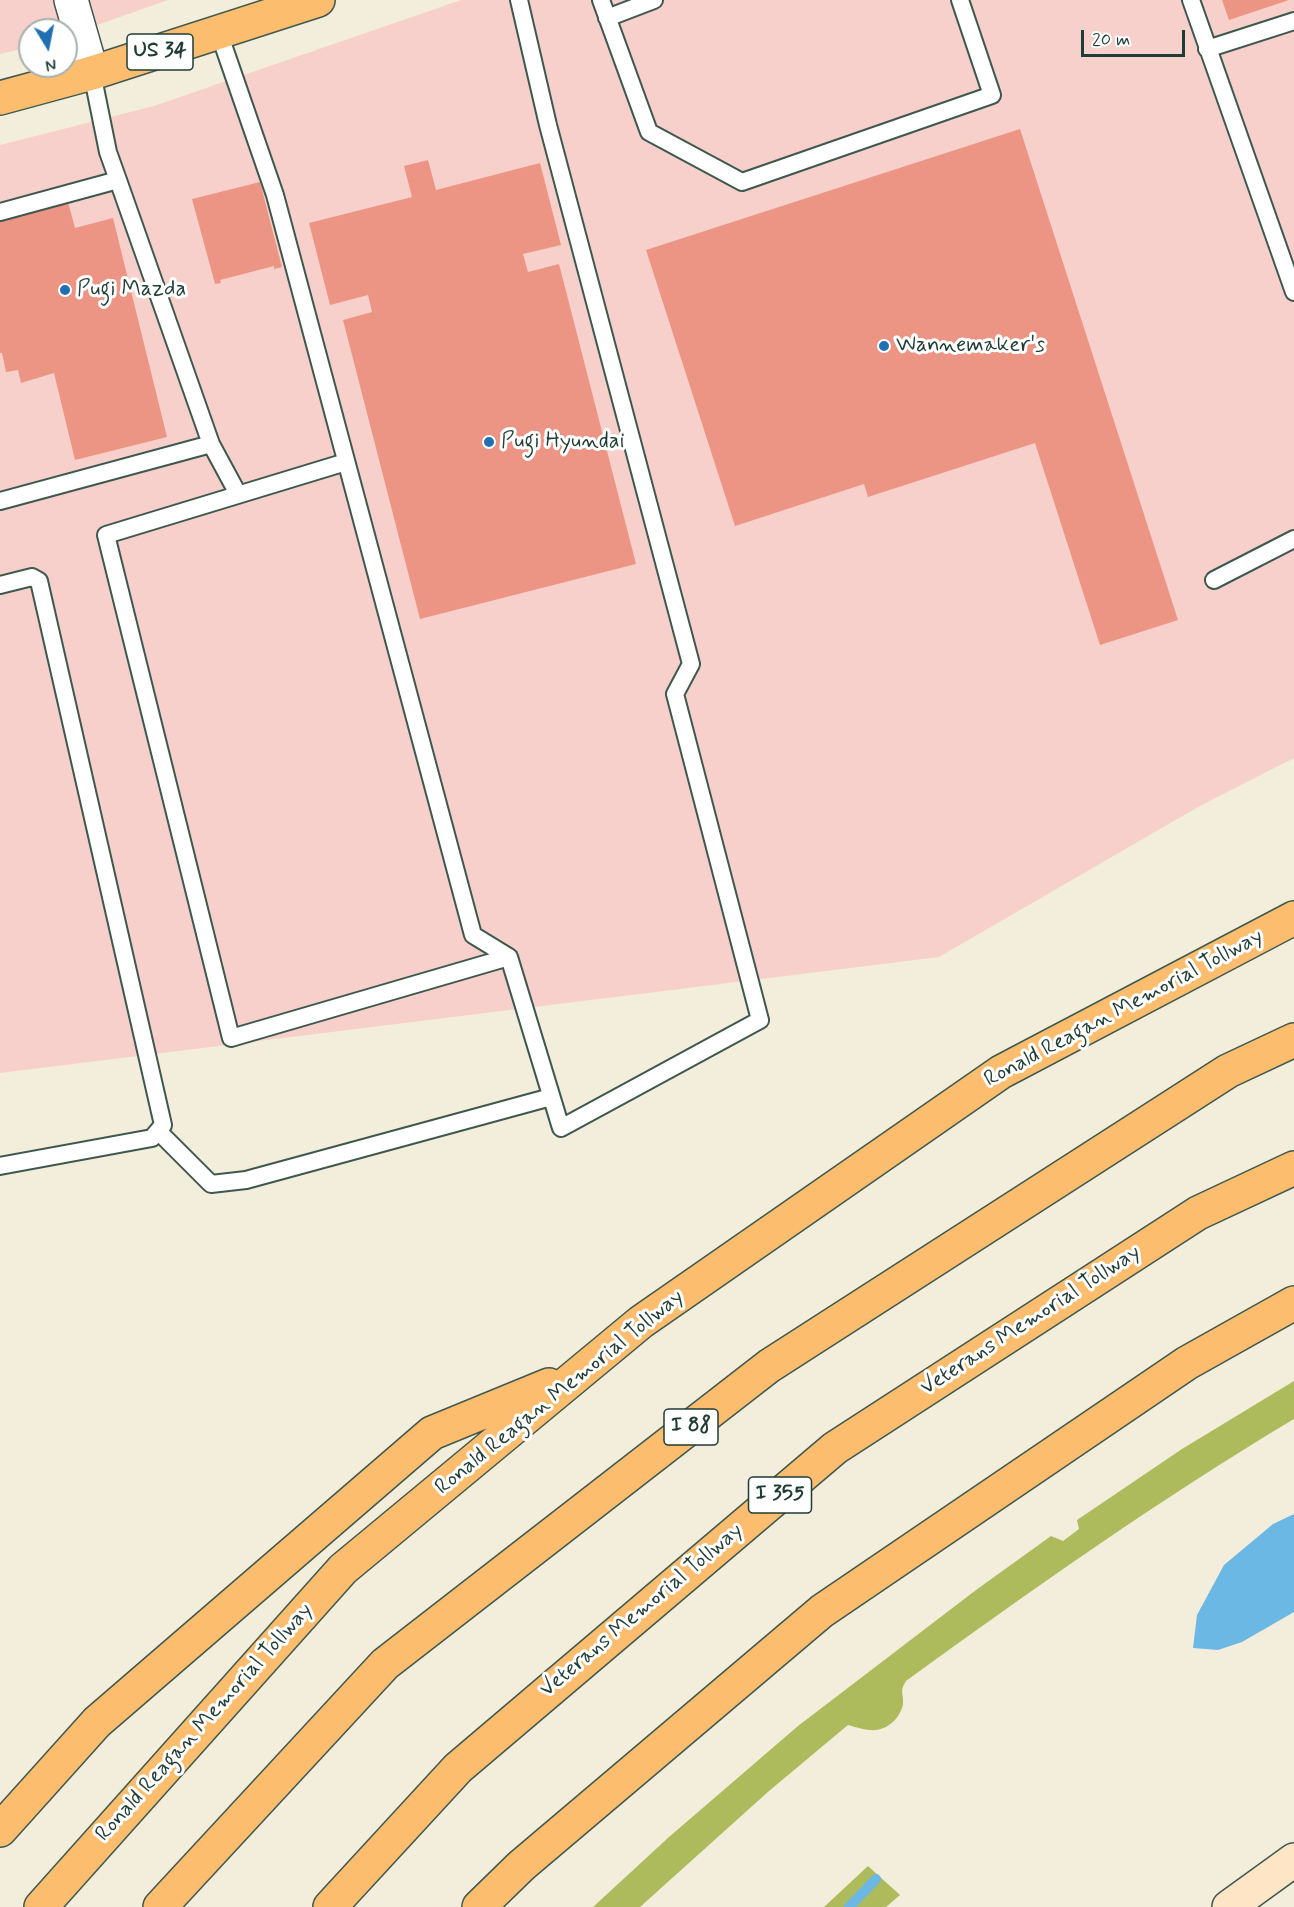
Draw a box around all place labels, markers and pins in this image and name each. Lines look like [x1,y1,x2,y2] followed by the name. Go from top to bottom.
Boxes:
[77,277,186,303] place label: Pugi Mazda
[58,283,72,297] marker: Pugi Mazda
[896,333,1045,359] place label: Wannemaker's
[877,339,891,353] marker: Wannemaker's
[501,429,625,455] place label: Pugi Hyundai
[482,435,496,449] marker: Pugi Hyundai

